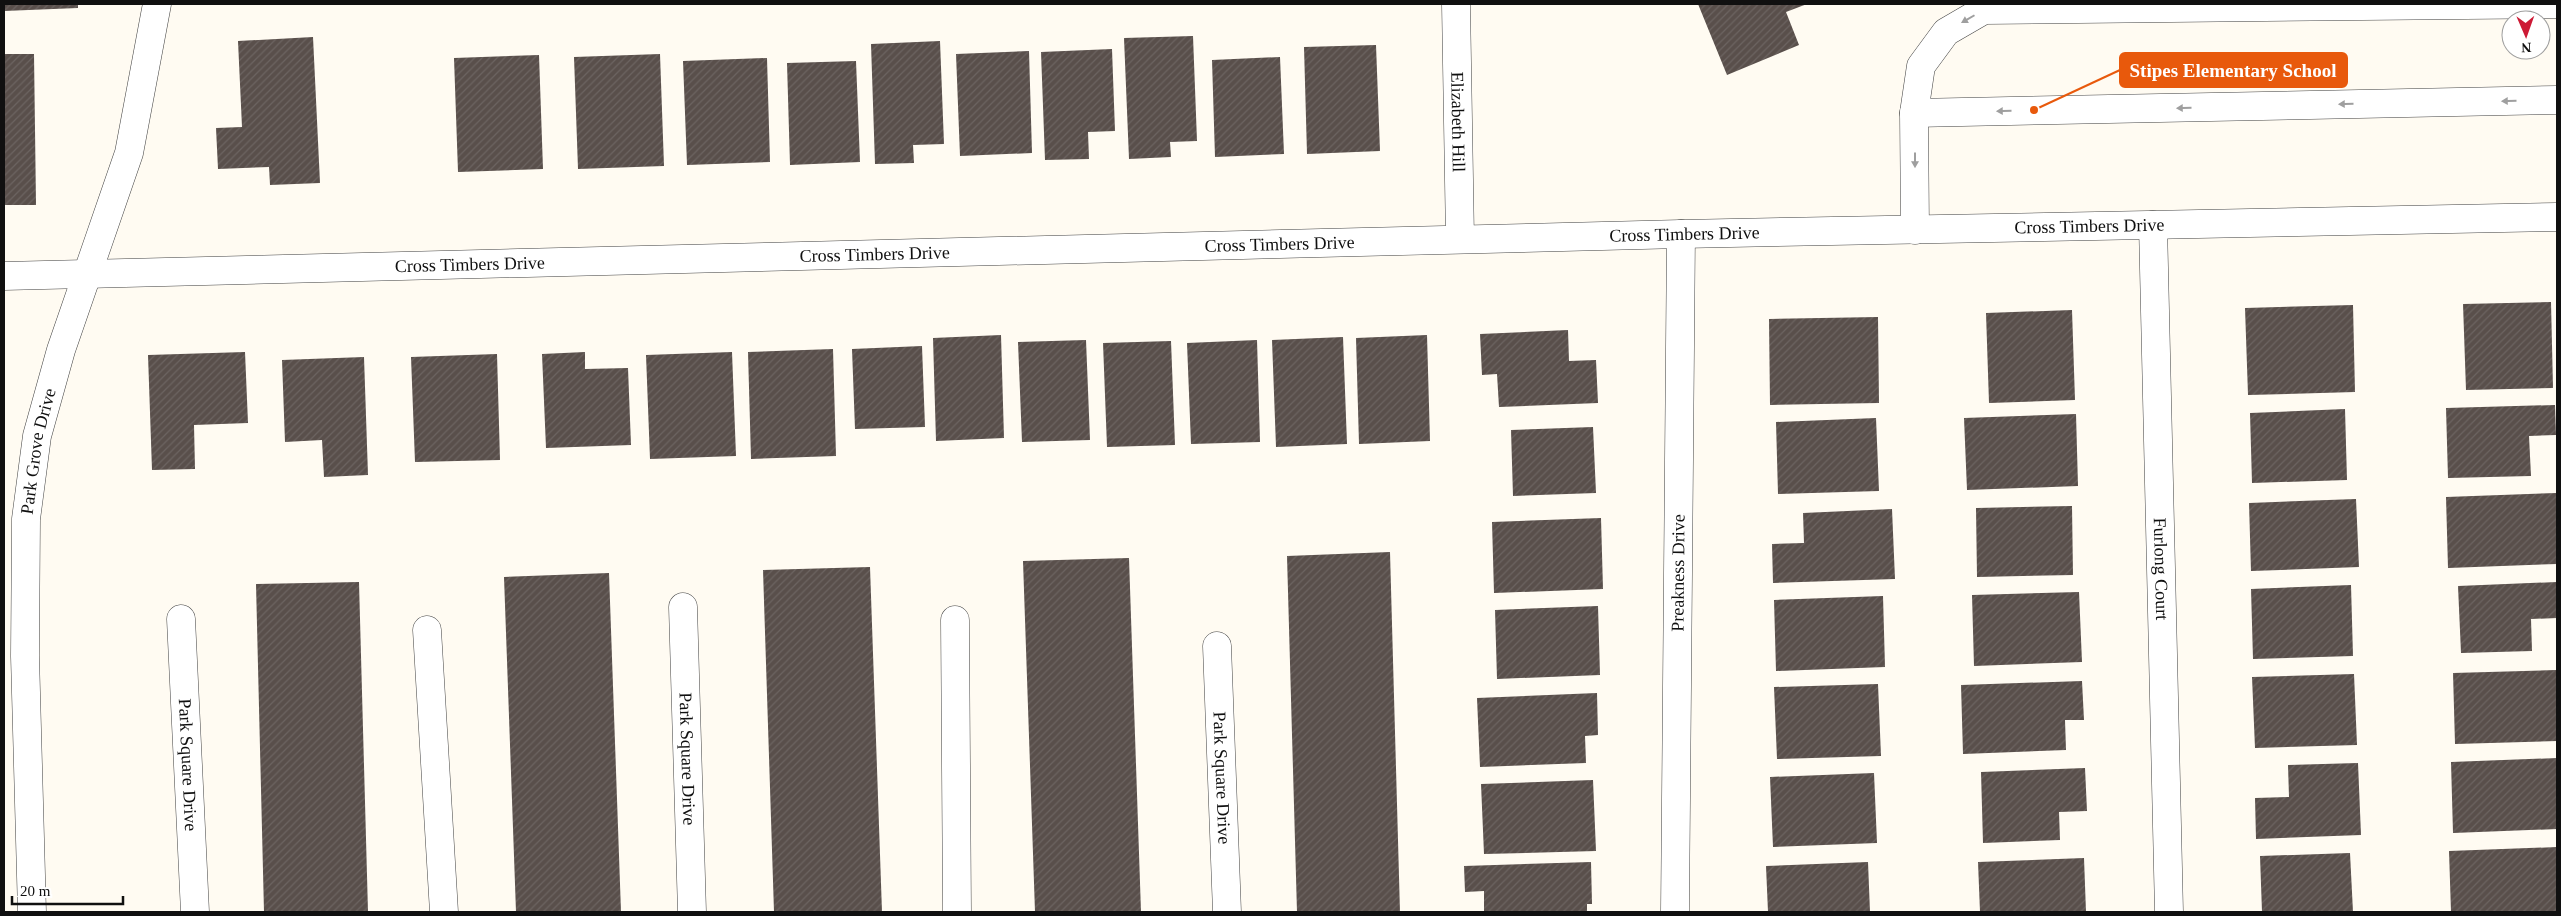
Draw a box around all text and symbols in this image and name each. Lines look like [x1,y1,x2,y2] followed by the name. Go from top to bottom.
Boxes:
[2501,10,2551,60] north arrow
[1961,15,1976,23] one-way arrow
[2521,40,2532,55] text: N
[2120,53,2347,87] callout: Stipes Elementary School
[2130,60,2336,81] text: Stipes Elementary School
[1447,72,1469,172] street label: Elizabeth Hill
[2500,97,2516,105] one-way arrow
[2338,100,2354,108] one-way arrow
[2175,104,2191,112] one-way arrow
[1995,108,2011,116] one-way arrow
[1911,152,1919,168] one-way arrow
[2014,215,2165,238] street label: Cross Timbers Drive
[1609,222,1760,246] street label: Cross Timbers Drive
[1204,232,1355,256] street label: Cross Timbers Drive
[799,242,950,266] street label: Cross Timbers Drive
[395,252,545,276] street label: Cross Timbers Drive
[17,386,60,515] street label: Park Grove Drive
[1667,514,1689,632] street label: Preakness Drive
[2150,517,2172,620] street label: Furlong Court
[676,692,699,826] street label: Park Square Drive
[175,698,201,832] street label: Park Square Drive
[1209,711,1234,845] street label: Park Square Drive
[12,874,124,906] scale bar
[20,883,51,899] text: 20 m

